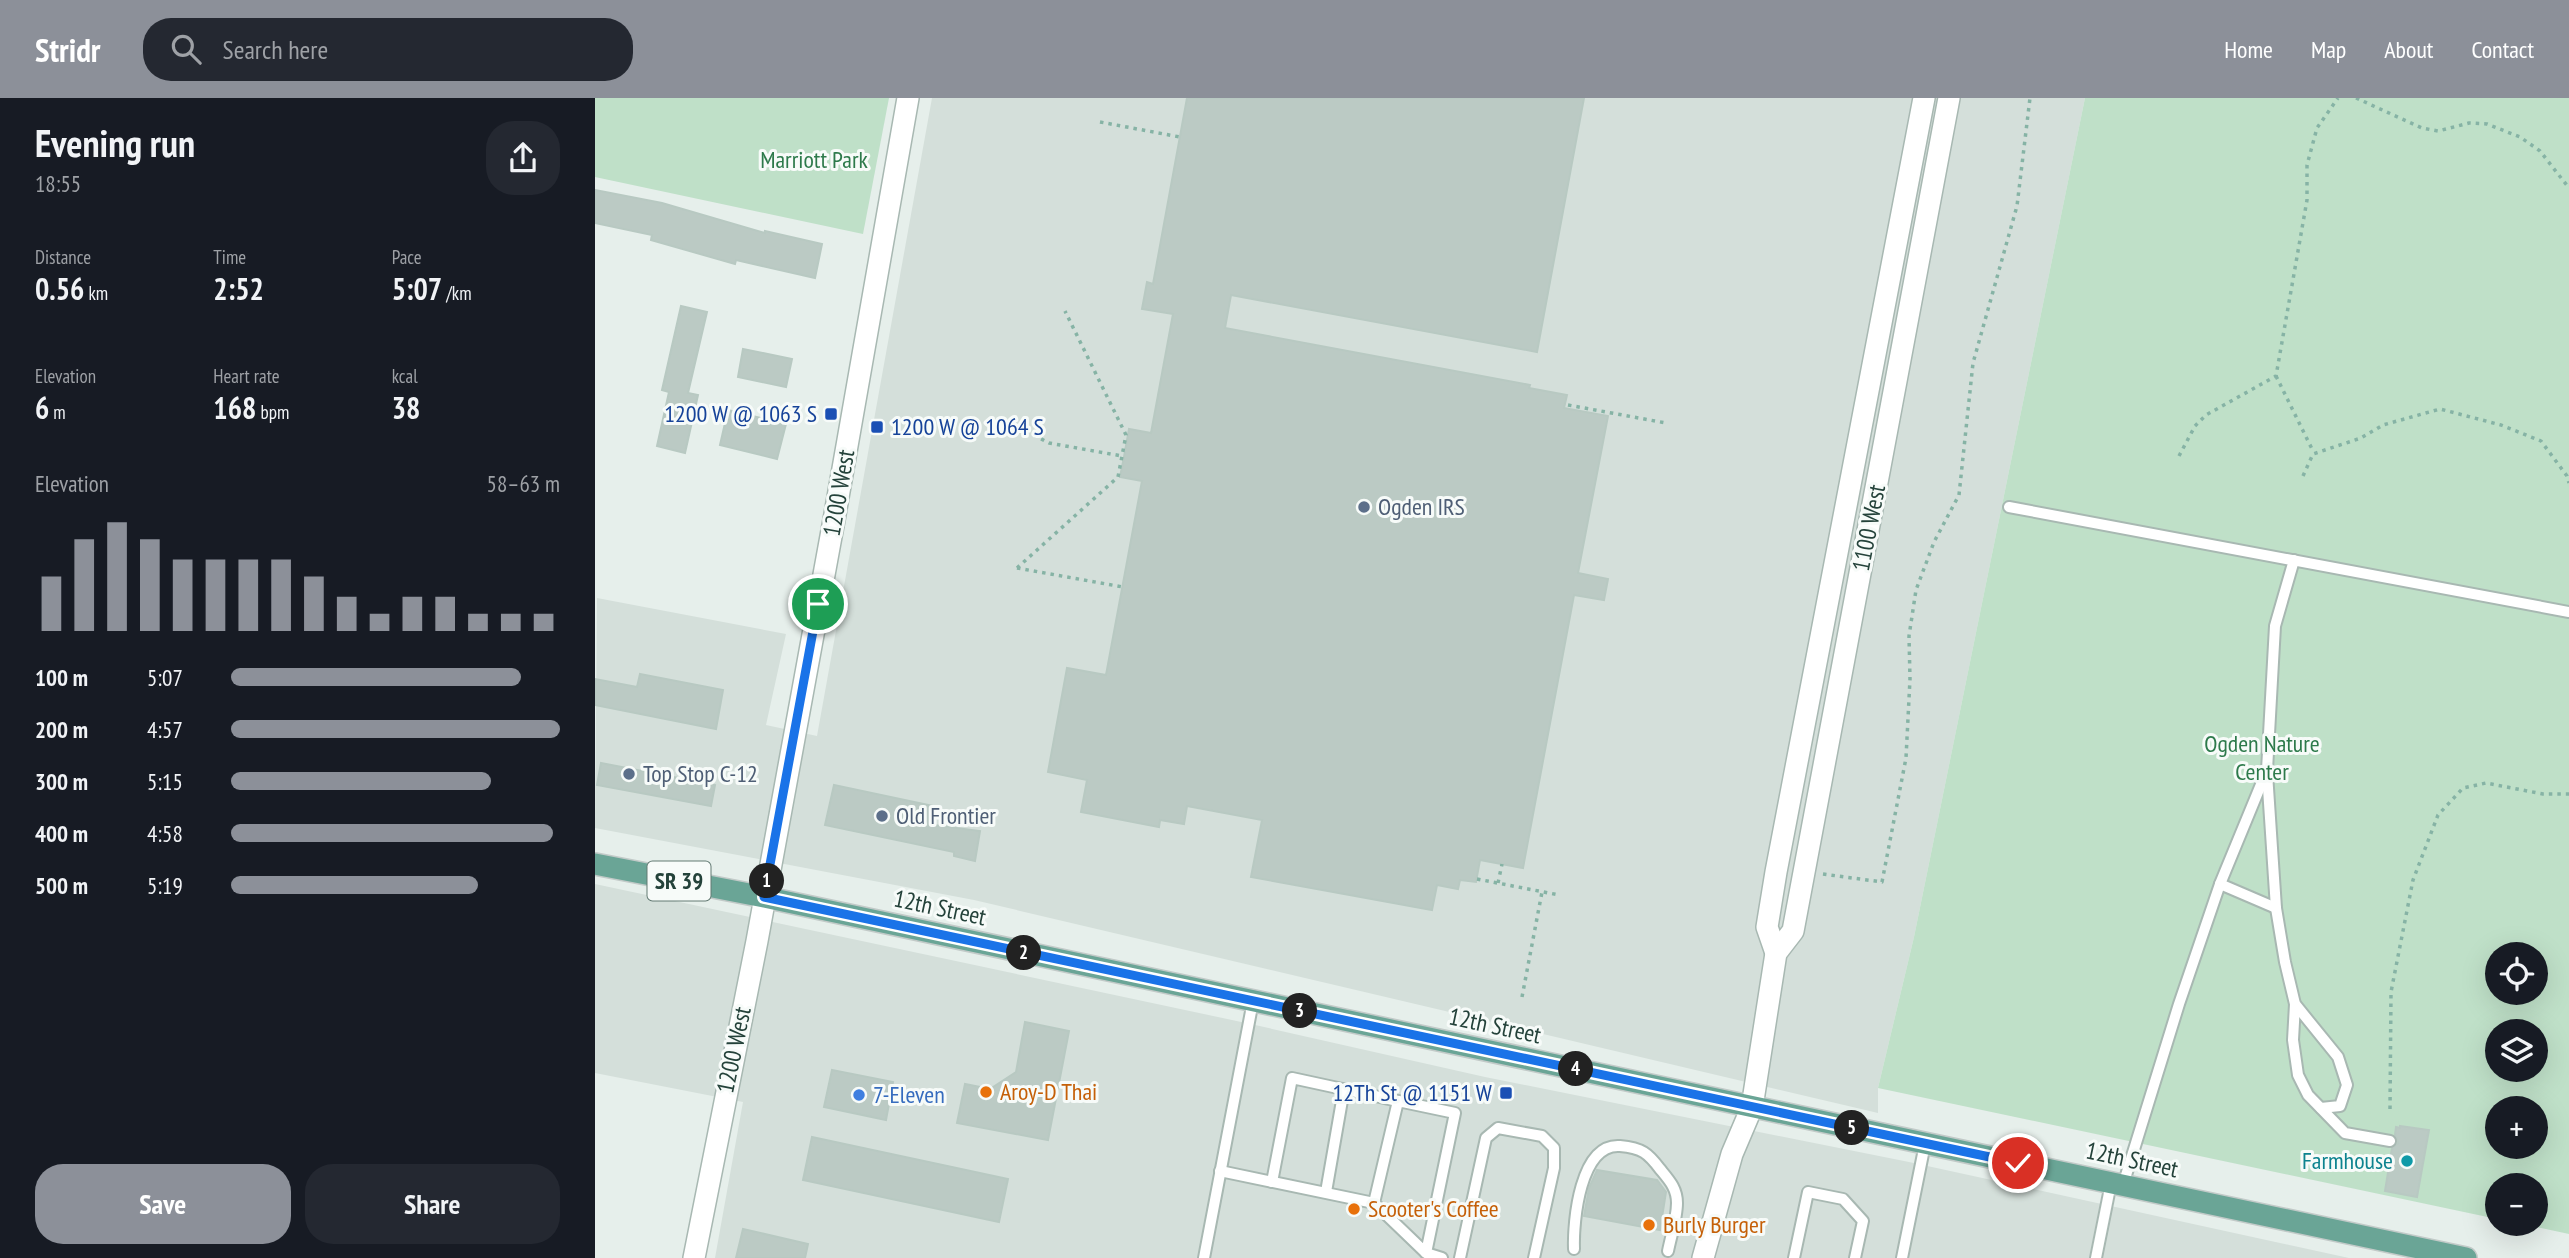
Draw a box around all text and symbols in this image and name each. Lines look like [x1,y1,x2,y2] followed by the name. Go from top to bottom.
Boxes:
[143,18,633,81] search box
[35,28,101,71] text: Stridr
[167,30,205,68] icon: search
[223,33,328,66] text: Search here
[2224,34,2273,65] text: Home
[2311,34,2346,65] text: Map
[2384,34,2433,65] text: About
[2471,34,2534,65] text: Contact
[35,118,195,167] text: Evening run
[486,121,560,195] button: share
[760,144,868,175] park label: Marriott Park
[35,169,81,198] text: 18:55
[35,245,91,269] text: Distance
[213,245,246,269] text: Time
[392,245,422,269] text: Pace
[35,269,84,308] text: 0.56
[213,269,264,308] text: 2:52
[392,269,442,308] text: 5:07
[84,281,108,305] text: km
[442,281,472,305] text: /km
[35,364,96,388] text: Elevation
[213,364,280,388] text: Heart rate
[392,364,418,388] text: kcal
[35,388,49,427] text: 6
[213,388,256,427] text: 168
[392,388,420,427] text: 38
[664,398,817,429] place label: 1200 W @ 1063 S
[49,400,66,424] text: m
[256,400,289,424] text: bpm
[823,406,839,422] marker: 1200 W @ 1063 S
[891,411,1044,442] place label: 1200 W @ 1064 S
[869,419,885,435] marker: 1200 W @ 1064 S
[816,447,861,539] street label: 1200 West
[35,469,109,498] text: Elevation
[487,469,560,498] text: 58–63 m
[1845,481,1892,574] street label: 1100 West
[1378,491,1465,522] place label: Ogden IRS
[1356,499,1372,515] marker: Ogden IRS
[788,574,848,634] pin
[799,585,837,623] icon: arrive
[35,663,88,692] text: 100 m
[147,663,183,692] text: 5:07
[35,715,88,744] text: 200 m
[147,715,183,744] text: 4:57
[2204,728,2320,787] park label: Ogden Nature Center
[643,758,758,789] place label: Top Stop C-12
[621,766,637,782] marker: Top Stop C-12
[35,767,88,796] text: 300 m
[147,767,183,796] text: 5:15
[896,800,996,831] place label: Old Frontier
[874,808,890,824] marker: Old Frontier
[35,819,88,848] text: 400 m
[147,819,183,848] text: 4:58
[647,862,711,901] road number: SR 39
[749,864,785,898] pin: 1
[762,868,771,892] text: 1
[35,871,88,900] text: 500 m
[147,871,183,900] text: 5:19
[891,883,989,932] street label: 12th Street
[1007,936,1041,970] pin: 2
[1019,940,1028,964] text: 2
[2485,942,2548,1236] map controls
[2485,942,2548,1005] button: locate
[1283,993,1317,1028] pin: 3
[1295,998,1304,1022] text: 3
[1446,1001,1544,1050] street label: 12th Street
[709,1003,758,1096] street label: 1200 West
[2485,1019,2548,1082] button: layers
[1559,1052,1593,1086] pin: 4
[1571,1056,1580,1080] text: 4
[1000,1076,1097,1107] place label: Aroy-D Thai
[1332,1077,1492,1108] place label: 12Th St @ 1151 W
[873,1079,945,1110] place label: 7-Eleven
[978,1084,994,1100] marker: Aroy-D Thai
[1498,1085,1514,1101] marker: 12Th St @ 1151 W
[851,1087,867,1103] marker: 7-Eleven
[2485,1096,2548,1159] button: +
[1835,1110,1869,1146] pin: 5
[1847,1115,1856,1139] text: 5
[1988,1133,2048,1193] pin
[2083,1135,2181,1184] street label: 12th Street
[1999,1144,2037,1182] icon: check
[2302,1145,2393,1176] place label: Farmhouse
[2399,1153,2415,1169] marker: Farmhouse
[35,1164,291,1244] button: Save
[305,1164,560,1244] button: Share
[2485,1173,2548,1236] button: −
[1368,1193,1499,1224] place label: Scooter's Coffee
[1346,1201,1362,1217] marker: Scooter's Coffee
[1663,1209,1766,1240] place label: Burly Burger
[1641,1217,1657,1233] marker: Burly Burger

